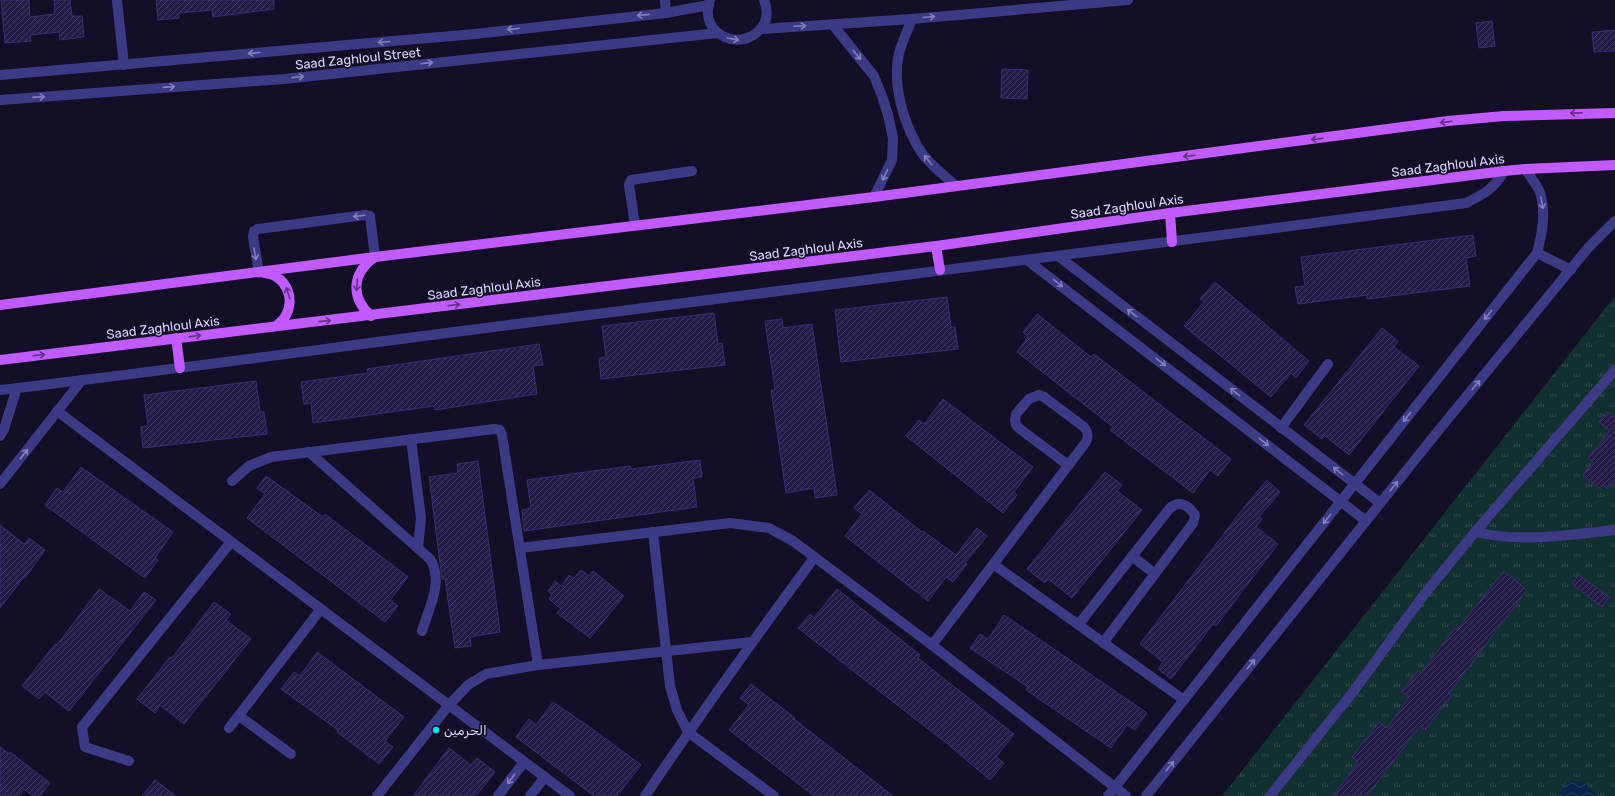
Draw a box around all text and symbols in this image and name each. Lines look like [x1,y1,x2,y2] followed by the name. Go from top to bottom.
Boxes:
[637,12,650,19] one-way arrow
[922,14,935,21] one-way arrow
[793,23,806,30] one-way arrow
[507,26,520,33] one-way arrow
[726,35,739,43] one-way arrow
[378,39,391,46] one-way arrow
[294,44,422,74] street label: Saad Zaghloul Street
[248,50,261,57] one-way arrow
[852,50,862,60] one-way arrow
[420,60,433,67] one-way arrow
[291,73,304,81] one-way arrow
[162,84,175,91] one-way arrow
[32,94,45,101] one-way arrow
[1570,109,1583,117] one-way arrow
[1440,118,1453,126] one-way arrow
[1311,135,1324,143] one-way arrow
[1391,151,1506,181] street label: Saad Zaghloul Axis
[1182,152,1195,159] one-way arrow
[923,154,932,165] one-way arrow
[881,168,888,180] one-way arrow
[1070,191,1185,223] street label: Saad Zaghloul Axis
[1538,197,1546,210] one-way arrow
[353,212,366,219] one-way arrow
[749,235,864,265] street label: Saad Zaghloul Axis
[252,247,260,260] one-way arrow
[427,274,542,304] street label: Saad Zaghloul Axis
[354,279,361,292] one-way arrow
[1052,279,1063,288] one-way arrow
[284,286,291,299] one-way arrow
[447,302,460,309] one-way arrow
[1126,308,1137,317] one-way arrow
[1483,310,1492,321] one-way arrow
[106,313,221,343] street label: Saad Zaghloul Axis
[318,317,331,324] one-way arrow
[189,332,202,340] one-way arrow
[32,351,45,359] one-way arrow
[1156,358,1167,367] one-way arrow
[1472,380,1480,391] one-way arrow
[1229,388,1240,396] one-way arrow
[1403,412,1411,423] one-way arrow
[1259,437,1270,446] one-way arrow
[20,448,28,459] one-way arrow
[1332,467,1343,475] one-way arrow
[1389,481,1398,492] one-way arrow
[1322,514,1331,525] one-way arrow
[1247,659,1256,670] one-way arrow
[444,723,487,739] place label: الحرمين
[431,725,441,735] marker: الحرمين
[1166,760,1175,771] one-way arrow
[506,773,515,784] one-way arrow

